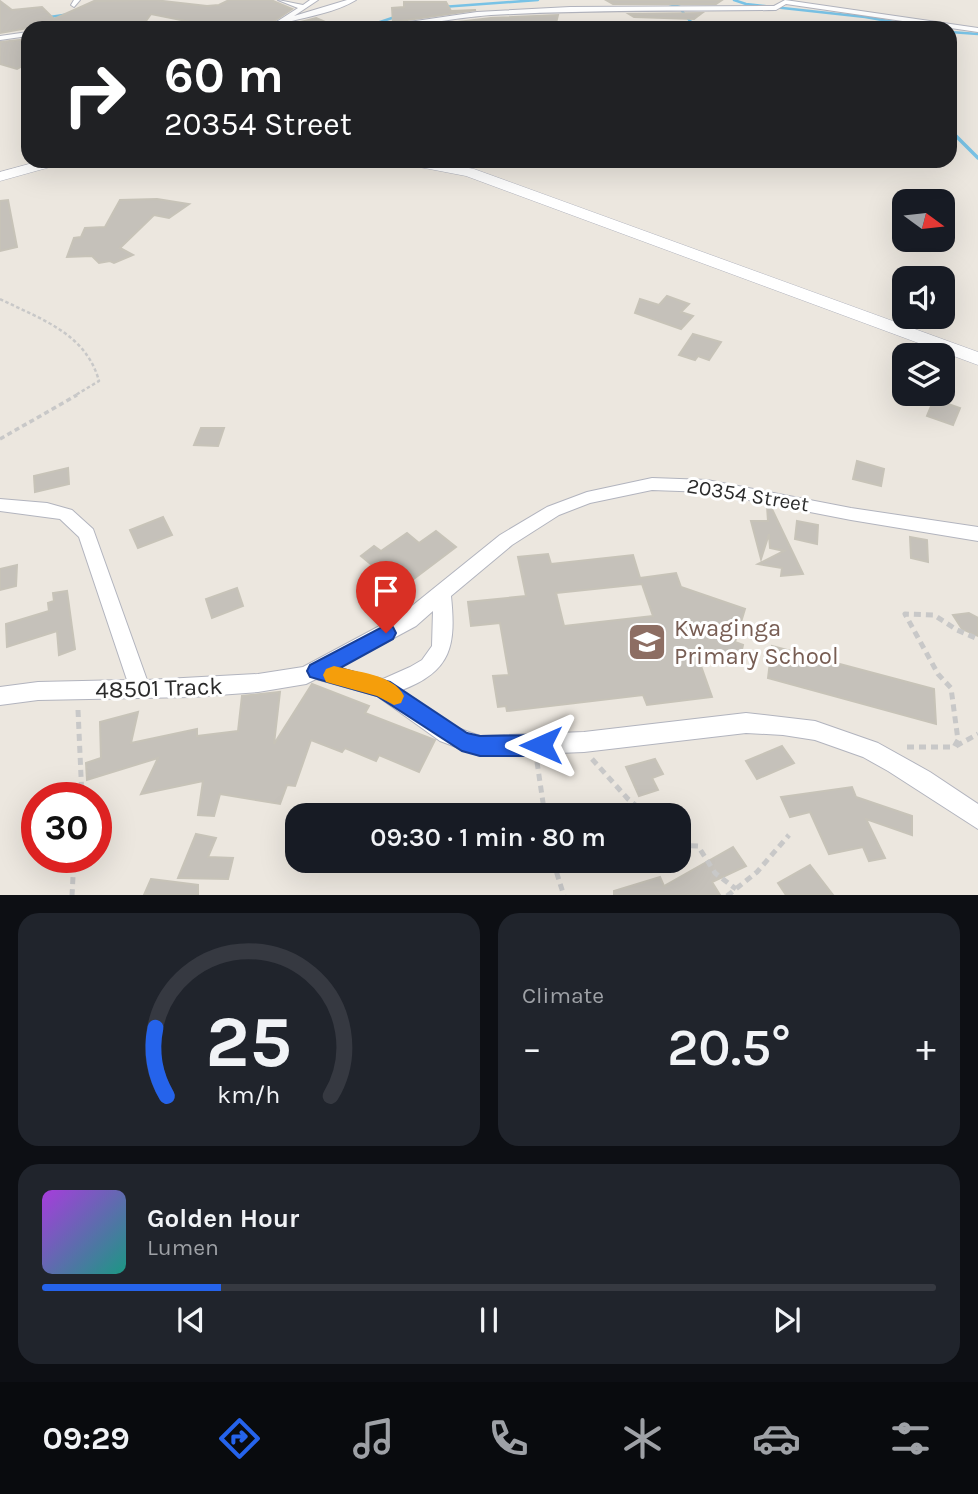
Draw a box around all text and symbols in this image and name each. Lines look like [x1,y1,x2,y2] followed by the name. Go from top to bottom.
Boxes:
[164,47,284,104] text: 60 m
[49,49,140,140] icon: right
[164,106,352,143] text: 20354 Street
[892,189,956,252] north arrow
[892,189,955,406] map controls
[892,266,955,329] button: sound
[892,343,955,406] button: layers
[685,474,811,517] street label: 20354 Street
[356,561,416,633] pin
[367,572,405,610] icon: arrive
[674,614,839,670] place label: Kwaginga Primary School
[626,621,668,663] school or university icon: Kwaginga Primary School
[95,672,223,704] street label: 48501 Track
[504,708,578,782] position arrow
[21,782,112,873] speed limit sign: 30
[370,822,606,853] text: 09:30 · 1 min · 80 m
[522,982,604,1009] text: Climate
[206,999,292,1084] text: 25
[667,1017,791,1078] text: 20.5°
[522,1026,542,1071] text: −
[916,1026,936,1071] text: +
[217,1079,281,1108] text: km/h
[147,1203,299,1234] text: Golden Hour
[147,1234,219,1261] text: Lumen
[172,1301,210,1339] icon: previous
[470,1301,508,1339] icon: pause
[768,1301,806,1339] icon: next
[215,1414,264,1463] icon: directions
[349,1414,398,1463] icon: music
[484,1414,533,1463] icon: phone
[618,1414,667,1463] icon: climate
[752,1414,801,1463] icon: car
[886,1414,935,1463] icon: filters
[43,1420,130,1457] text: 09:29

